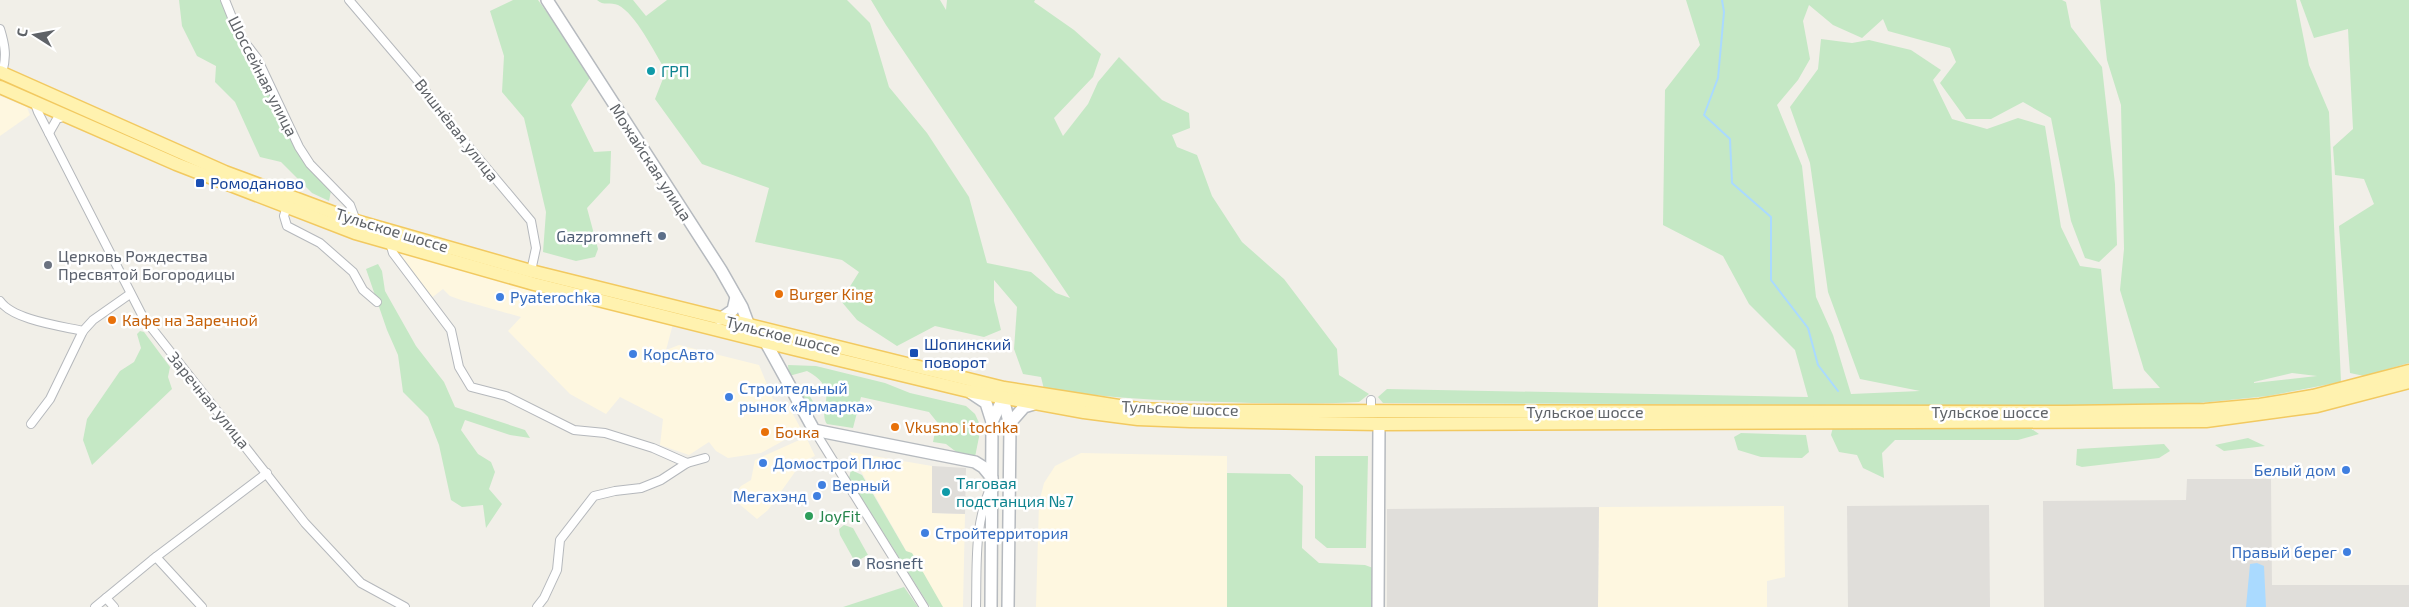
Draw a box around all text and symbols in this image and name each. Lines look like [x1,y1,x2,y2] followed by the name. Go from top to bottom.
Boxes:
[10,10,60,60] north arrow
[224,12,302,140] street label: Шоссейная улица
[13,27,31,38] text: С
[661,61,689,80] place label: ГРП
[645,65,657,77] marker: ГРП
[411,75,503,185] street label: Вишнёвая улица
[606,99,696,225] street label: Можайская улица
[210,173,304,192] place label: Ромоданово
[194,177,206,189] marker: Ромоданово
[333,203,451,257] street label: Тульское шоссе
[556,226,652,245] place label: Gazpromneft
[656,230,668,242] marker: Gazpromneft
[58,246,235,283] place label: Церковь Рождества Пресвятой Богородицы
[42,259,54,271] marker: Церковь Рождества Пресвятой Богородицы
[789,284,873,303] place label: Burger King
[510,287,601,306] place label: Pyaterochka
[773,288,785,300] marker: Burger King
[494,291,506,303] marker: Pyaterochka
[122,310,258,329] place label: Кафе на Заречной
[724,311,842,359] street label: Тульское шоссе
[106,314,118,326] marker: Кафе на Заречной
[924,334,1011,371] place label: Шопинский поворот
[643,344,714,363] place label: КорсАвто
[164,347,254,453] street label: Заречная улица
[908,347,920,359] marker: Шопинский поворот
[627,348,639,360] marker: КорсАвто
[739,378,873,415] place label: Строительный рынок «Ярмарка»
[723,391,735,403] marker: Строительный рынок «Ярмарка»
[1121,396,1239,420] street label: Тульское шоссе
[1526,402,1644,422] street label: Тульское шоссе
[1931,402,2049,422] street label: Тульское шоссе
[905,417,1019,436] place label: Vkusno i tochka
[889,421,901,433] marker: Vkusno i tochka
[775,422,820,441] place label: Бочка
[759,426,771,438] marker: Бочка
[773,453,902,472] place label: Домострой Плюс
[757,457,769,469] marker: Домострой Плюс
[2254,460,2336,479] place label: Белый дом
[2340,464,2352,476] marker: Белый дом
[956,473,1074,510] place label: Тяговая подстанция №7
[832,475,890,494] place label: Верный
[816,479,828,491] marker: Верный
[733,486,807,505] place label: Мегахэнд
[940,486,952,498] marker: Тяговая подстанция №7
[811,490,823,502] marker: Мегахэнд
[819,506,861,525] place label: JoyFit
[803,510,815,522] marker: JoyFit
[935,523,1068,542] place label: Стройтерритория
[919,527,931,539] marker: Стройтерритория
[2232,542,2338,561] place label: Правый берег
[2341,546,2353,558] marker: Правый берег
[866,553,923,572] place label: Rosneft
[850,557,862,569] marker: Rosneft

